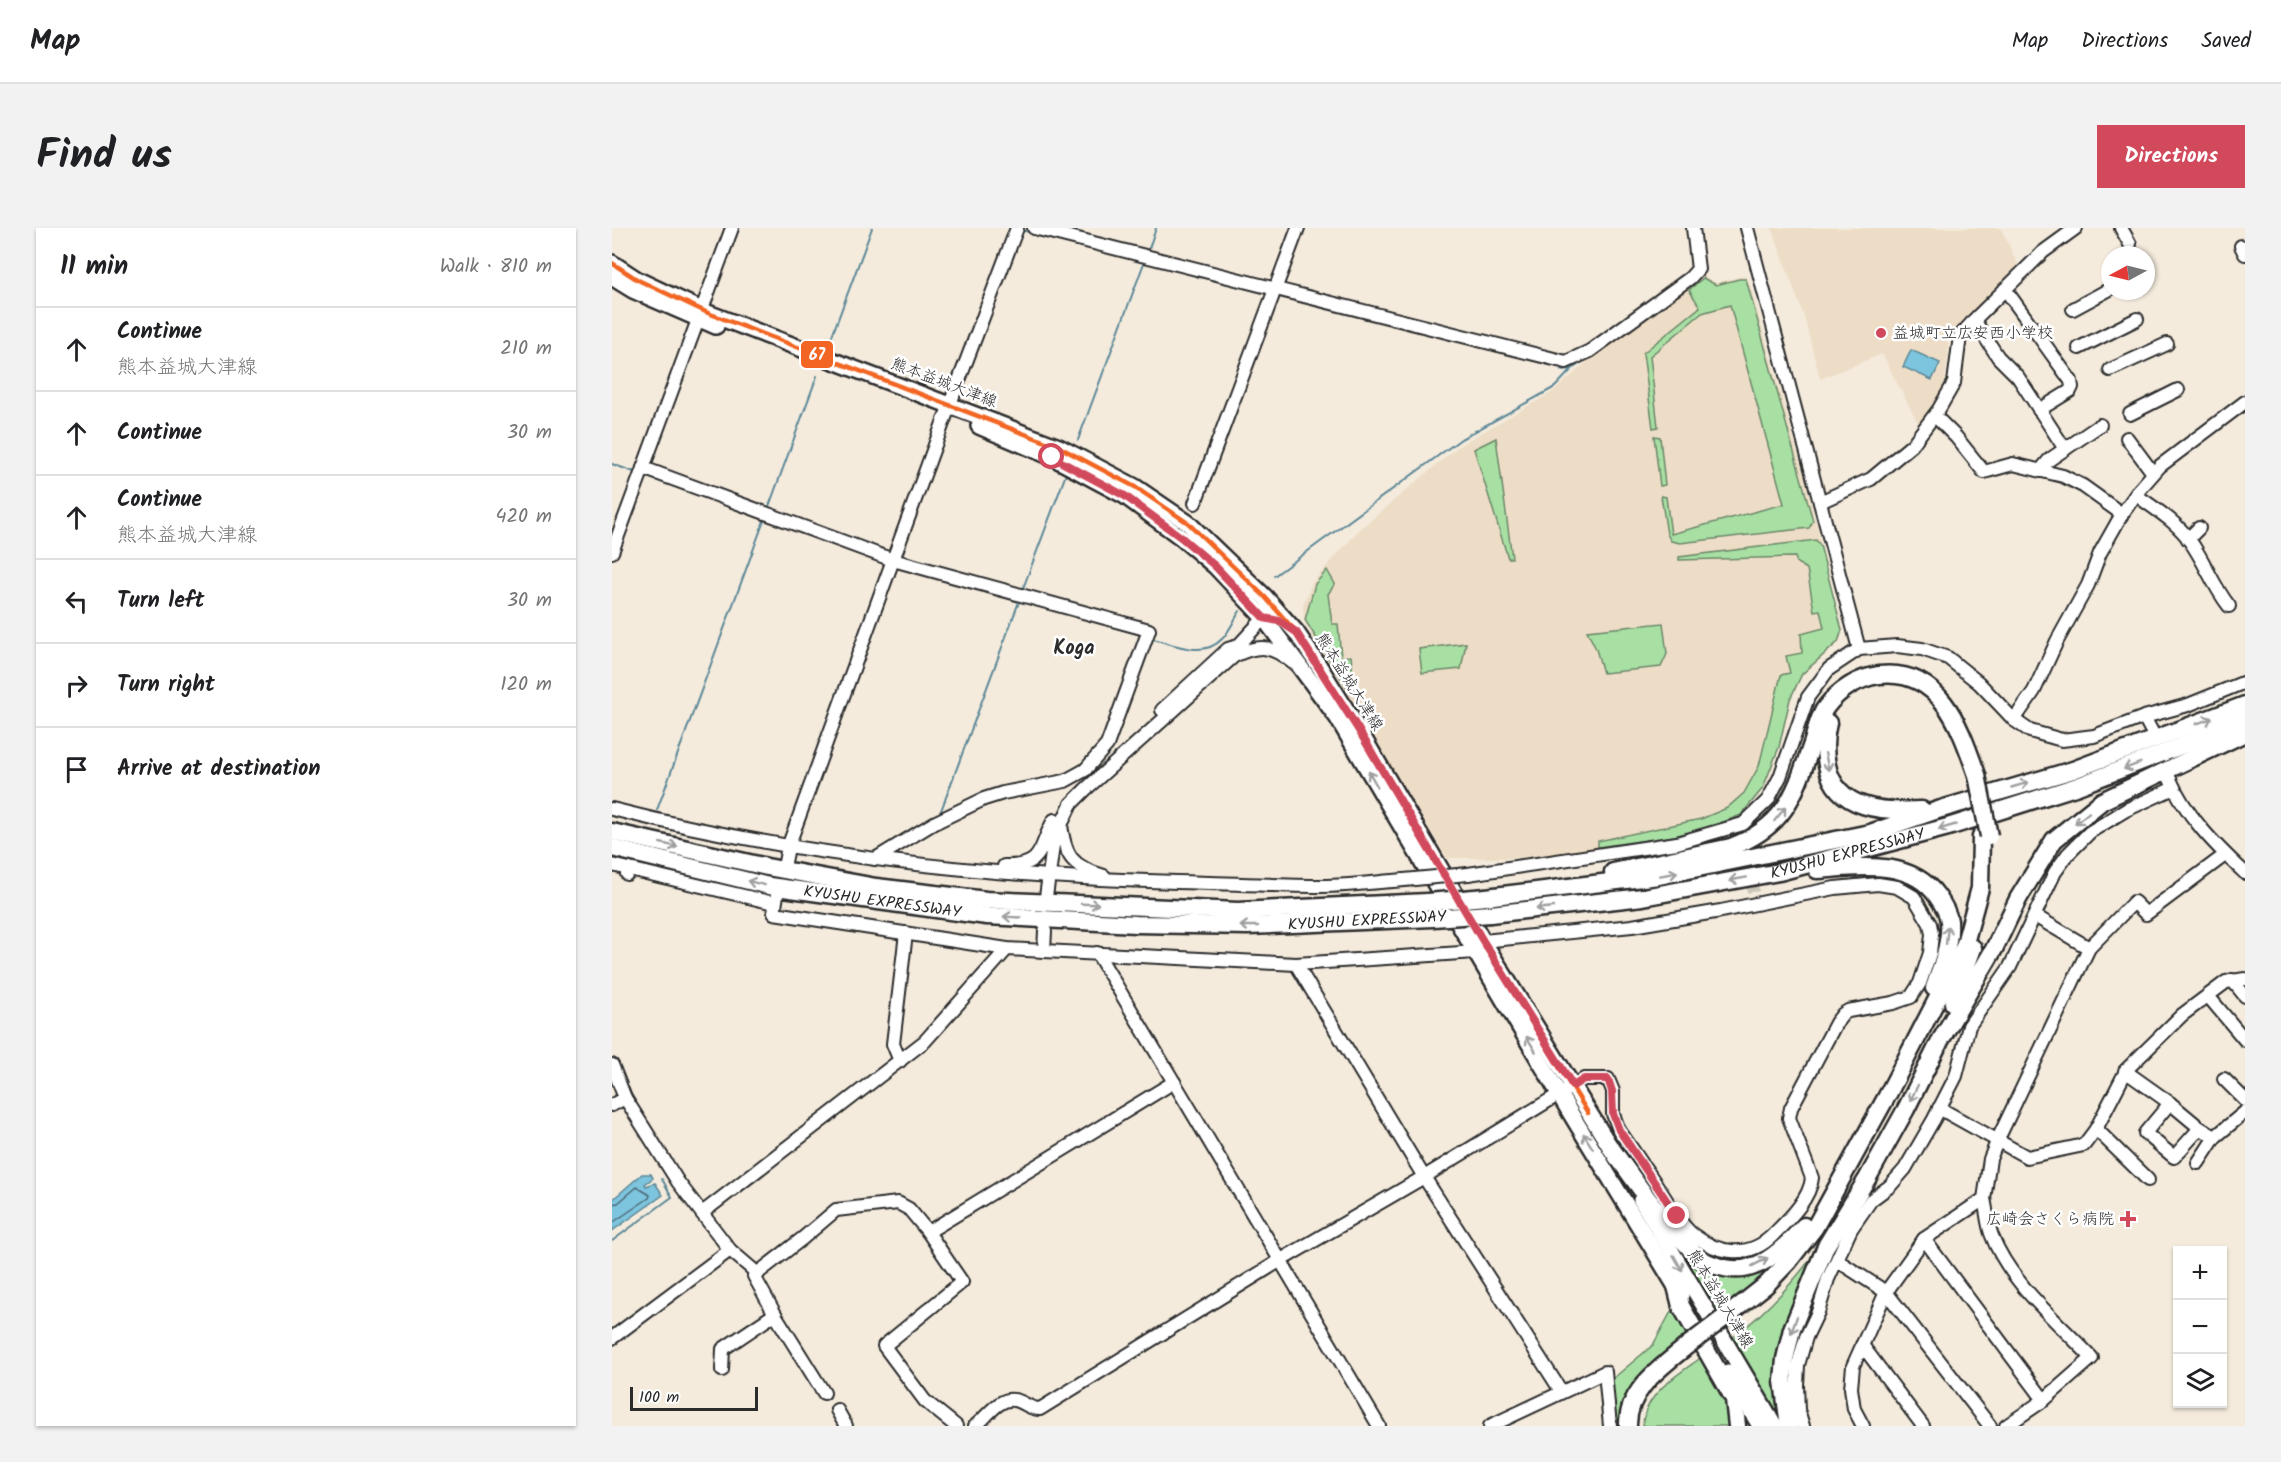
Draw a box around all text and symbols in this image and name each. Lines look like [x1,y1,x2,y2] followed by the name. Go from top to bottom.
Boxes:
[30,19,81,64] text: Map
[2012,25,2048,58] text: Map
[2081,25,2168,58] text: Directions
[2201,25,2251,58] text: Saved
[36,123,172,190] text: Find us
[2097,125,2245,188] button: Directions
[60,246,128,288] text: 11 min
[2101,246,2155,300] north arrow
[440,251,552,283] text: Walk · 810 m
[117,315,202,350] text: Continue
[1893,321,2053,346] place label: 益城町立広安西小学校
[1874,326,1888,340] marker: 益城町立広安西小学校
[60,333,93,366] icon: ahead
[500,333,552,365] text: 210 m
[800,340,834,369] line badge: 67
[809,343,826,368] text: 67
[887,351,1001,415] street label: 熊本益城大津線
[117,352,257,384] text: 熊本益城大津線
[117,416,202,451] text: Continue
[60,417,93,450] icon: ahead
[507,417,552,449] text: 30 m
[1038,443,1064,469] route start
[117,483,202,518] text: Continue
[60,501,93,534] icon: ahead
[495,501,552,533] text: 420 m
[117,520,257,552] text: 熊本益城大津線
[117,584,204,619] text: Turn left
[60,585,93,618] icon: left
[507,585,552,617] text: 30 m
[1309,628,1389,736] street label: 熊本益城大津線
[1054,633,1094,665] district label: Koga
[117,668,215,703] text: Turn right
[60,669,93,702] icon: right
[500,669,552,701] text: 120 m
[2194,715,2213,726] one-way arrow
[117,752,320,787] text: Arrive at destination
[1821,752,1833,771] one-way arrow
[60,753,93,786] icon: arrive
[2123,761,2142,772] one-way arrow
[1367,771,1378,789] one-way arrow
[2010,779,2029,790] one-way arrow
[1773,806,1786,822] one-way arrow
[2074,811,2090,824] one-way arrow
[1768,821,1928,886] street label: KYUSHU EXPRESSWAY
[1938,822,1957,833] one-way arrow
[659,840,678,851] one-way arrow
[1658,869,1678,880] one-way arrow
[1728,874,1748,885] one-way arrow
[747,877,766,889] one-way arrow
[802,878,964,925] street label: KYUSHU EXPRESSWAY
[1079,899,1099,910] one-way arrow
[1536,903,1555,914] one-way arrow
[1287,904,1448,938] street label: KYUSHU EXPRESSWAY
[1002,912,1022,923] one-way arrow
[1239,920,1259,932] one-way arrow
[1942,926,1953,946] one-way arrow
[1524,1036,1536,1053] one-way arrow
[1908,1084,1920,1102] one-way arrow
[1582,1133,1594,1150] one-way arrow
[1663,1202,1689,1228] route end
[1986,1207,2114,1232] place label: 広崎会さくら病院
[2119,1210,2137,1228] marker: 広崎会さくら病院
[1680,1245,1760,1353] street label: 熊本益城大津線
[2173,1246,2227,1408] map controls
[2173,1246,2227,1300] button: +
[1673,1254,1685,1271] one-way arrow
[1751,1256,1769,1268] one-way arrow
[2173,1300,2227,1354] button: −
[1788,1315,1799,1334] one-way arrow
[2173,1354,2227,1408] button: layers
[630,1384,758,1412] scale bar
[639,1385,679,1410] text: 100 m

